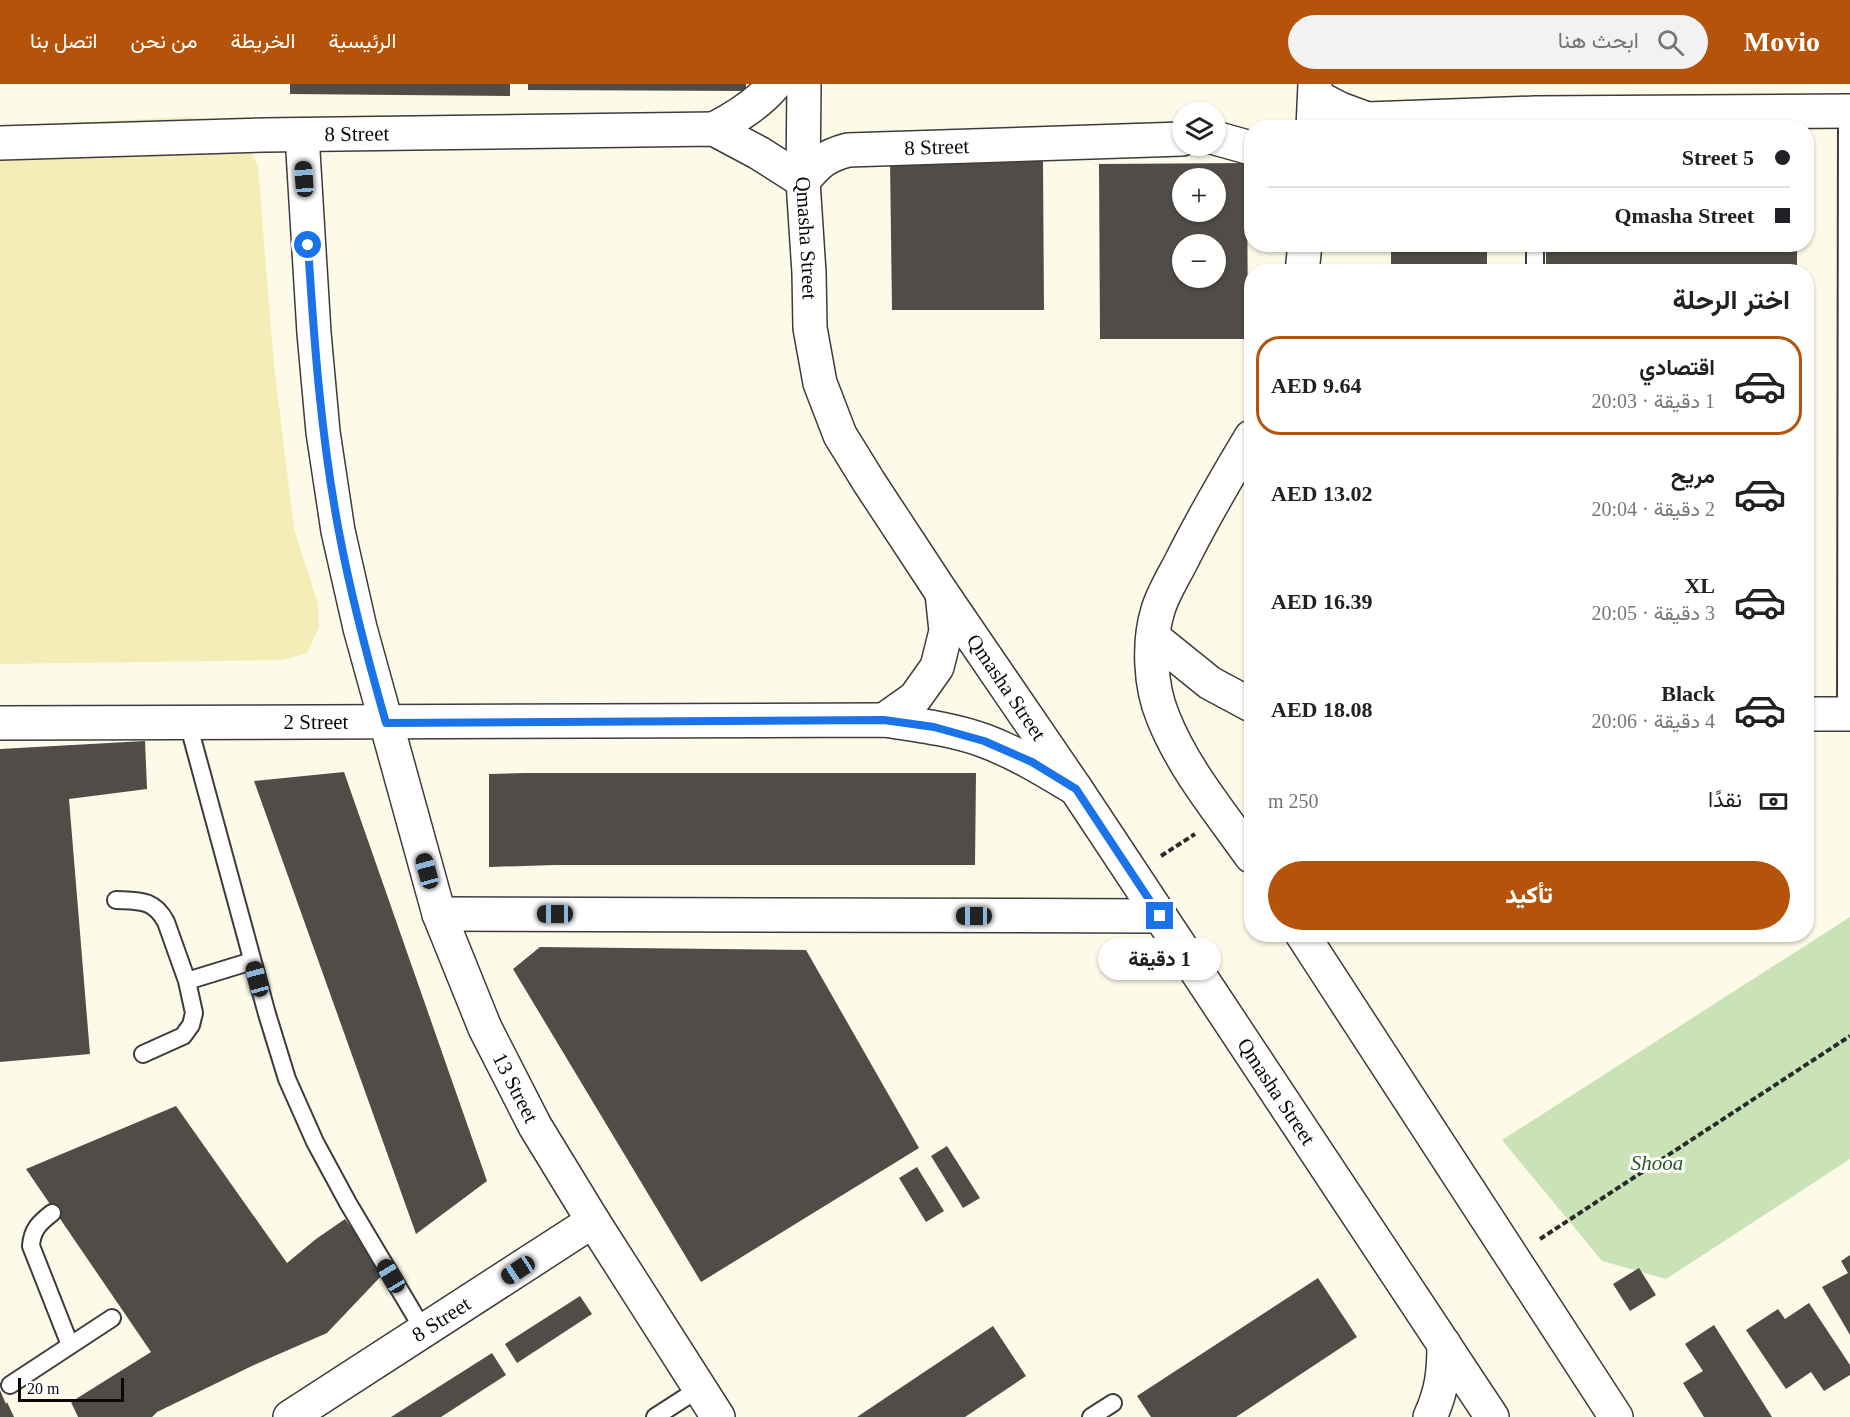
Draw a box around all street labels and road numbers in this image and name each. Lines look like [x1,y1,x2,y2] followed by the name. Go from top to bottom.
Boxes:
[324,121,390,146] street label: 8 Street
[904,134,970,160] street label: 8 Street
[791,176,821,300] street label: Qmasha Street
[962,630,1051,745] street label: Qmasha Street
[284,710,349,734] street label: 2 Street
[1232,1033,1320,1149] street label: Qmasha Street
[488,1049,543,1127] street label: 13 Street
[407,1291,475,1347] street label: 8 Street

